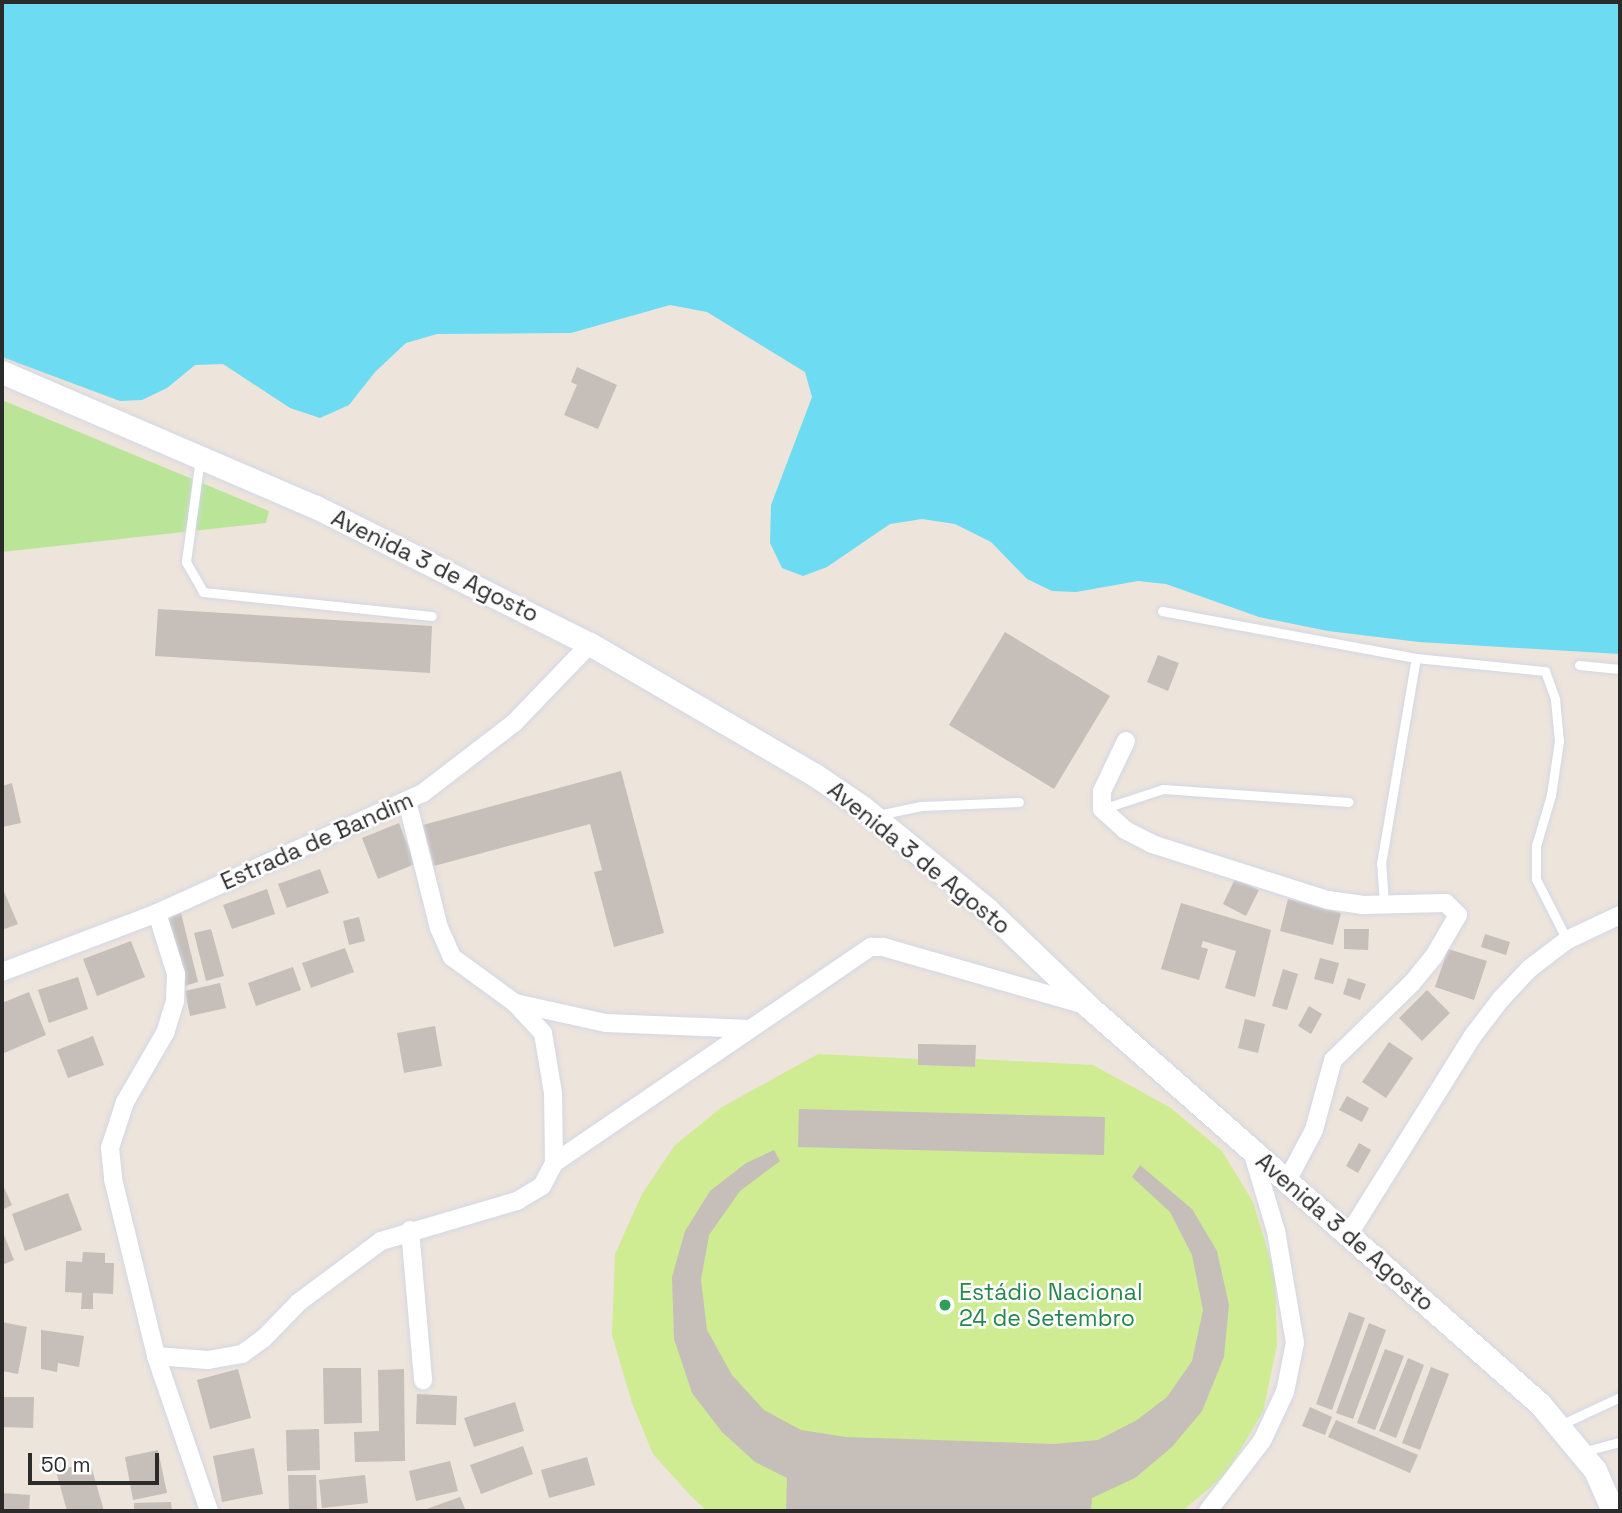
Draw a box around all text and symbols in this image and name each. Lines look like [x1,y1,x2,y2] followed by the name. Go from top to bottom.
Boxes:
[327,504,543,628] street label: Avenida 3 de Agosto
[822,776,1016,940] street label: Avenida 3 de Agosto
[217,786,417,896] street label: Estrada de Bandim
[1250,1147,1440,1317] street label: Avenida 3 de Agosto
[959,1278,1143,1332] place label: Estádio Nacional 24 de Setembro
[937,1297,953,1313] marker: Estádio Nacional 24 de Setembro
[32,1440,163,1484] scale bar
[41,1451,91,1478] text: 50 m

